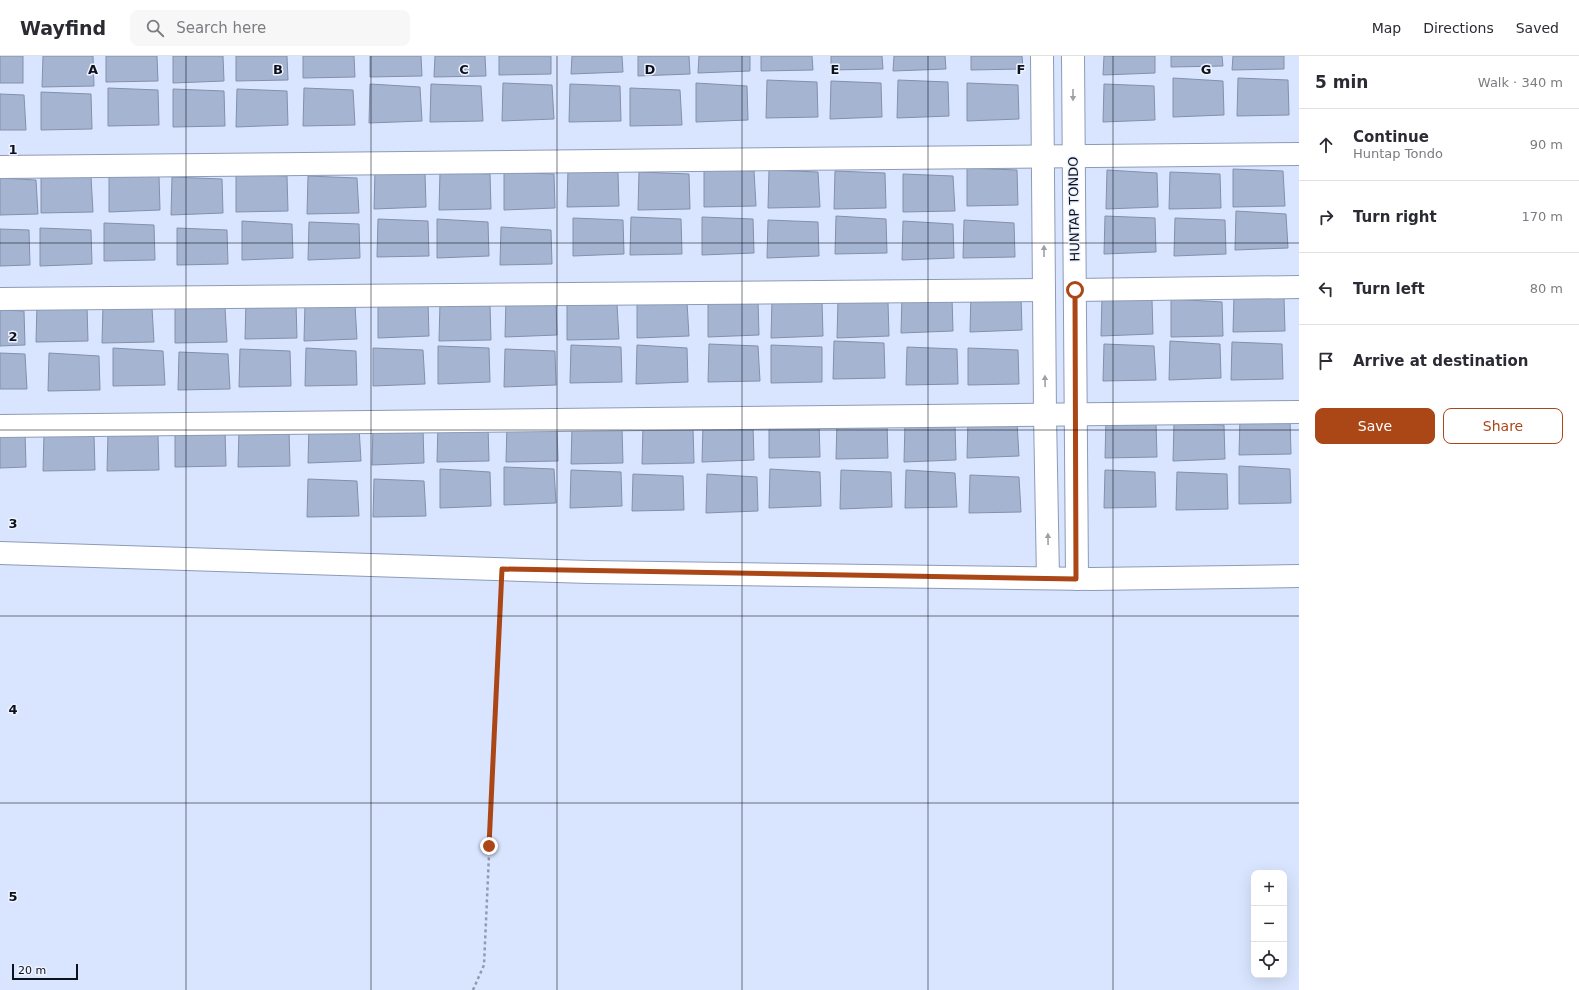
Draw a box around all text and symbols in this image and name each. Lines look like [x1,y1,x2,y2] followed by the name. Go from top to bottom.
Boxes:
[130,10,410,46] search box
[20,17,106,39] text: Wayfind
[144,17,166,39] icon: search
[176,19,266,37] text: Search here
[1372,20,1401,36] text: Map
[1423,20,1494,36] text: Directions
[1516,20,1559,36] text: Saved
[88,62,98,77] text: A
[273,62,283,77] text: B
[459,62,469,77] text: C
[645,62,656,77] text: D
[831,62,839,77] text: E
[1017,62,1025,77] text: F
[1201,62,1211,77] text: G
[1315,72,1368,92] text: 5 min
[1478,75,1563,90] text: Walk · 340 m
[1070,89,1076,102] one-way arrow
[1353,128,1429,146] text: Continue
[1315,134,1337,156] icon: ahead
[1530,137,1563,152] text: 90 m
[8,142,18,157] text: 1
[1353,146,1443,161] text: Huntap Tondo
[1066,156,1082,262] street label: HUNTAP TONDO
[1315,206,1337,228] icon: right
[1353,208,1437,226] text: Turn right
[1521,209,1563,224] text: 170 m
[1041,244,1047,257] one-way arrow
[1315,278,1337,300] icon: left
[1353,280,1425,298] text: Turn left
[1066,281,1084,299] route start
[1530,281,1563,296] text: 80 m
[8,329,18,344] text: 2
[1315,350,1337,372] icon: arrive
[1353,352,1528,370] text: Arrive at destination
[1042,374,1048,387] one-way arrow
[1315,408,1435,444] button: Save
[1443,408,1563,444] button: Share
[8,516,18,531] text: 3
[1044,533,1051,545] one-way arrow
[8,702,18,717] text: 4
[480,837,498,855] route end
[1251,870,1287,978] map controls
[1251,870,1287,906] button: +
[8,889,18,904] text: 5
[1251,906,1287,942] button: −
[1251,942,1287,978] button: locate
[12,962,78,981] scale bar
[18,964,46,977] text: 20 m

